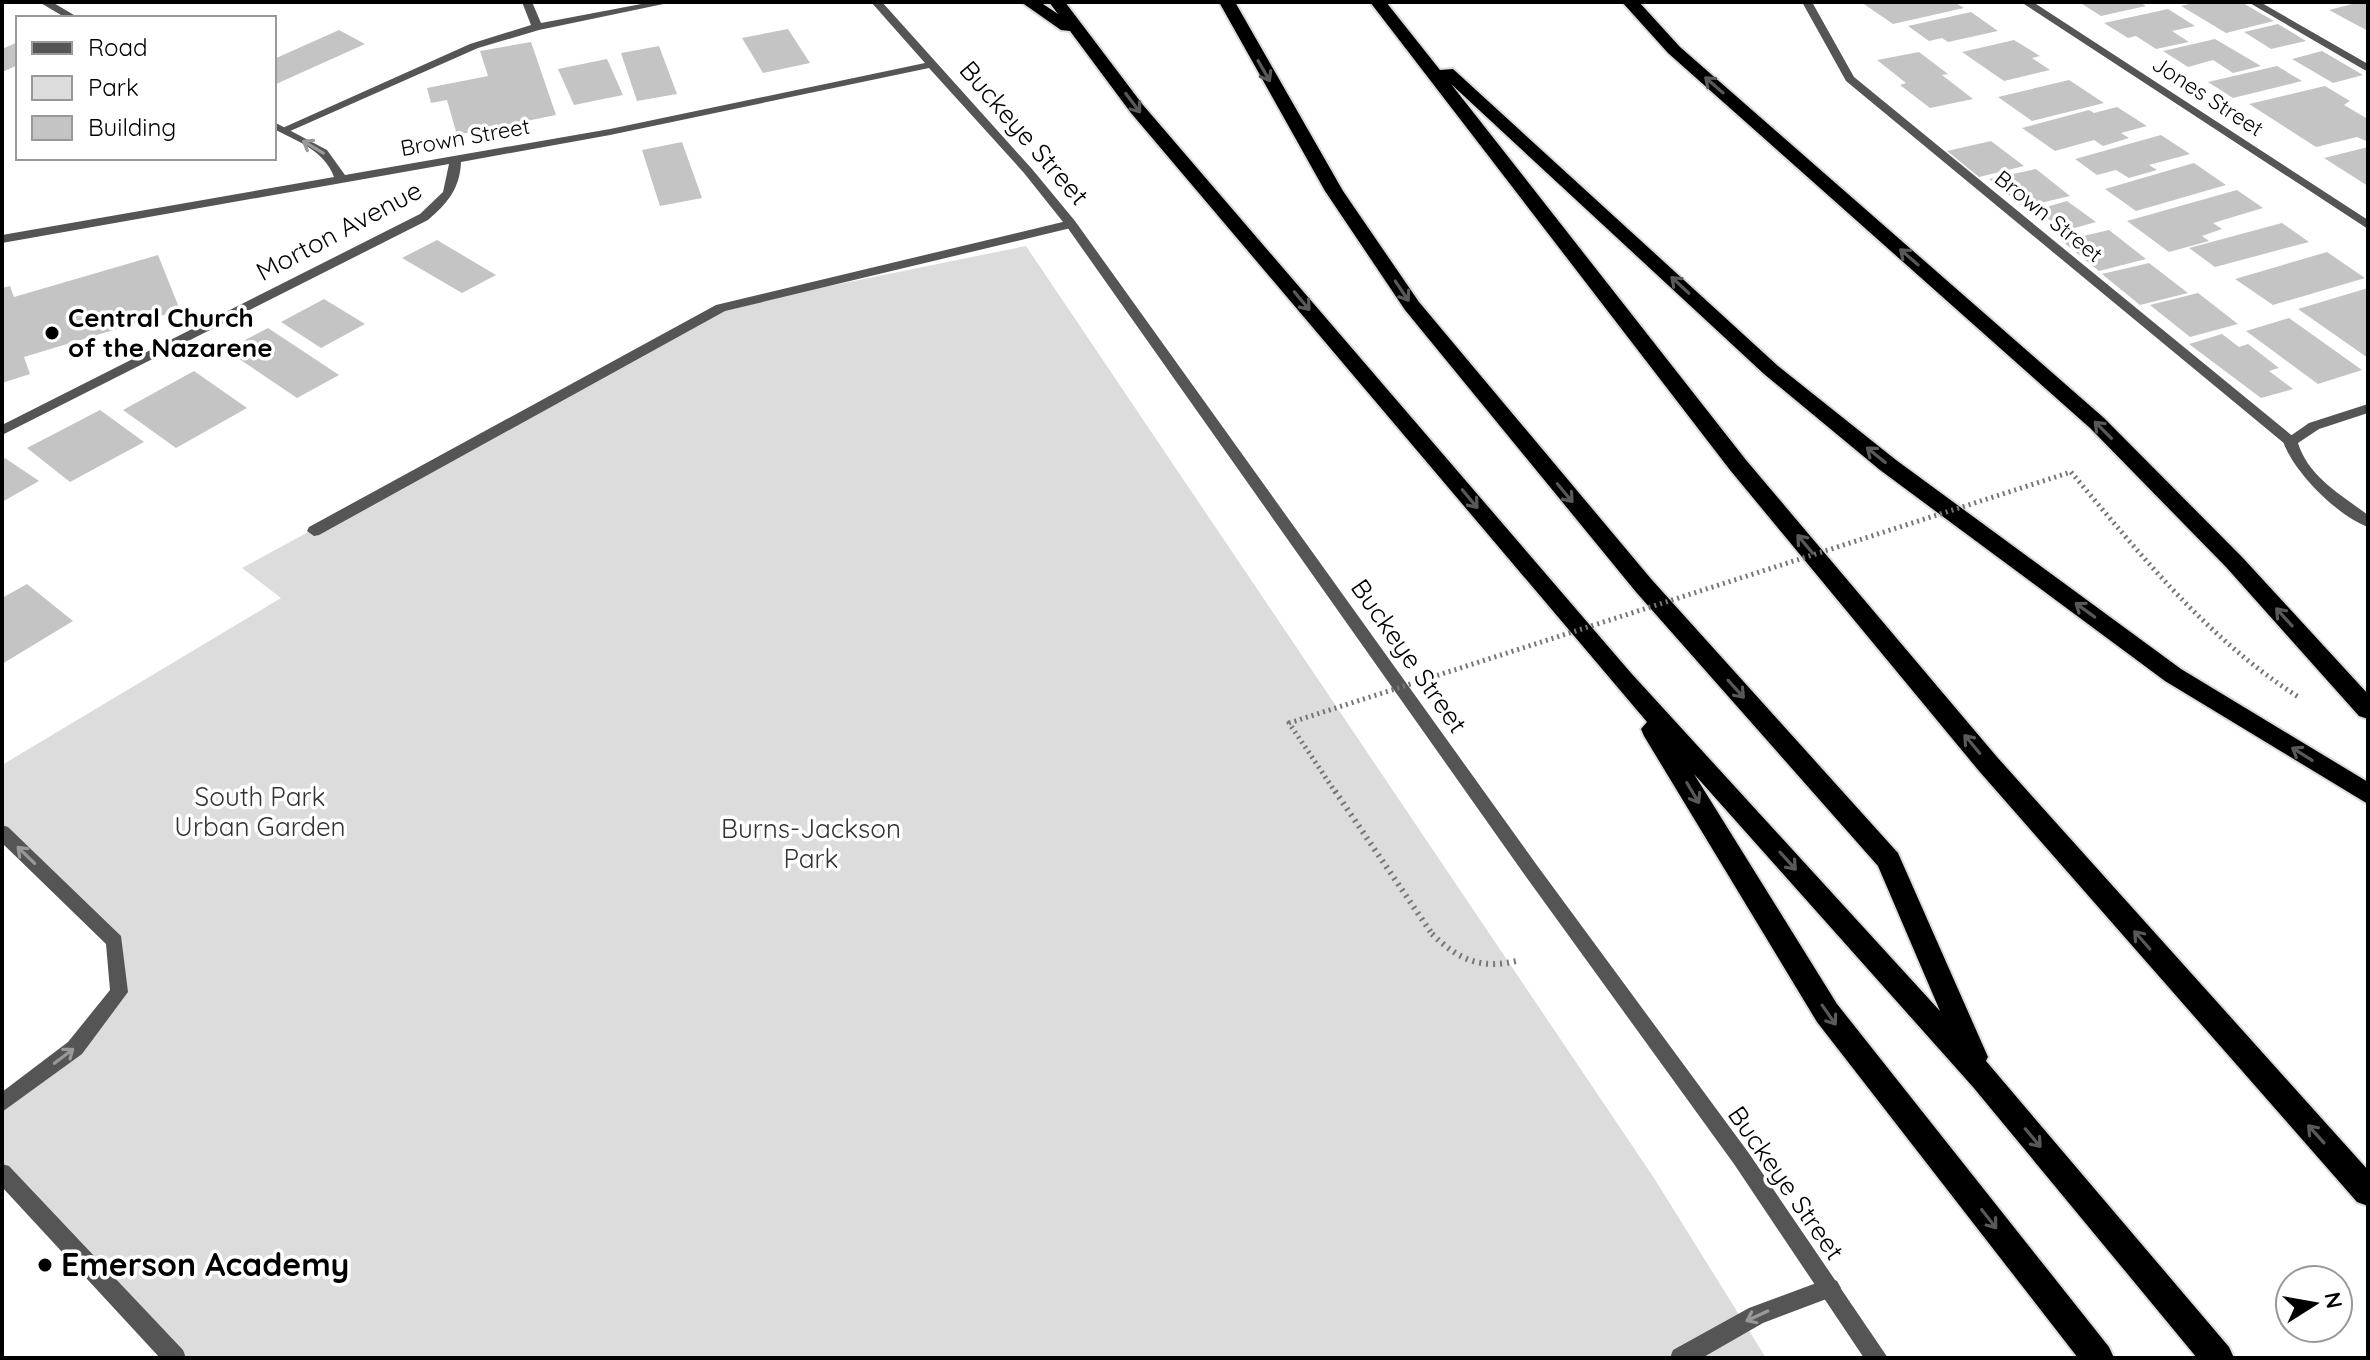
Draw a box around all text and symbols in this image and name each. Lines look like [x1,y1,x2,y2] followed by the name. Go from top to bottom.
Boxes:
[16,16,276,160] legend
[88,32,148,62] text: Road
[2147,50,2269,142] street label: Jones Street
[953,54,1096,212] street label: Buckeye Street
[1257,58,1272,82] one-way arrow
[88,72,139,102] text: Park
[1704,77,1724,95] one-way arrow
[1125,92,1142,113] one-way arrow
[88,112,176,142] text: Building
[398,112,532,162] street label: Brown Street
[302,139,325,155] one-way arrow
[1989,164,2109,268] street label: Brown Street
[250,173,427,288] street label: Morton Avenue
[1899,249,1919,267] one-way arrow
[1670,275,1690,294] one-way arrow
[1394,279,1410,301] one-way arrow
[1293,290,1311,311] one-way arrow
[68,301,273,364] place label: Central Church of the Nazarene
[43,324,61,342] marker: Central Church of the Nazarene
[2094,421,2113,440] one-way arrow
[1866,447,1887,464] one-way arrow
[1556,483,1574,503] one-way arrow
[1461,488,1479,509] one-way arrow
[1796,535,1814,555] one-way arrow
[1344,572,1475,739] street label: Buckeye Street
[2075,602,2096,619] one-way arrow
[2274,607,2293,627] one-way arrow
[1727,679,1745,699] one-way arrow
[1963,734,1980,755] one-way arrow
[2291,745,2313,762] one-way arrow
[174,780,346,843] park label: South Park Urban Garden
[1685,781,1701,804] one-way arrow
[721,812,901,875] park label: Burns-Jackson Park
[17,846,36,865] one-way arrow
[1778,851,1796,871] one-way arrow
[2134,930,2152,950] one-way arrow
[1821,1003,1837,1025] one-way arrow
[53,1048,74,1065] one-way arrow
[1721,1099,1852,1266] street label: Buckeye Street
[2306,1124,2325,1144] one-way arrow
[2024,1127,2042,1147] one-way arrow
[1981,1208,1998,1229] one-way arrow
[61,1244,349,1284] place label: Emerson Academy
[36,1256,54,1274] marker: Emerson Academy
[2274,1264,2354,1344] north arrow
[2318,1290,2349,1311] text: N
[1746,1309,1770,1324] one-way arrow

